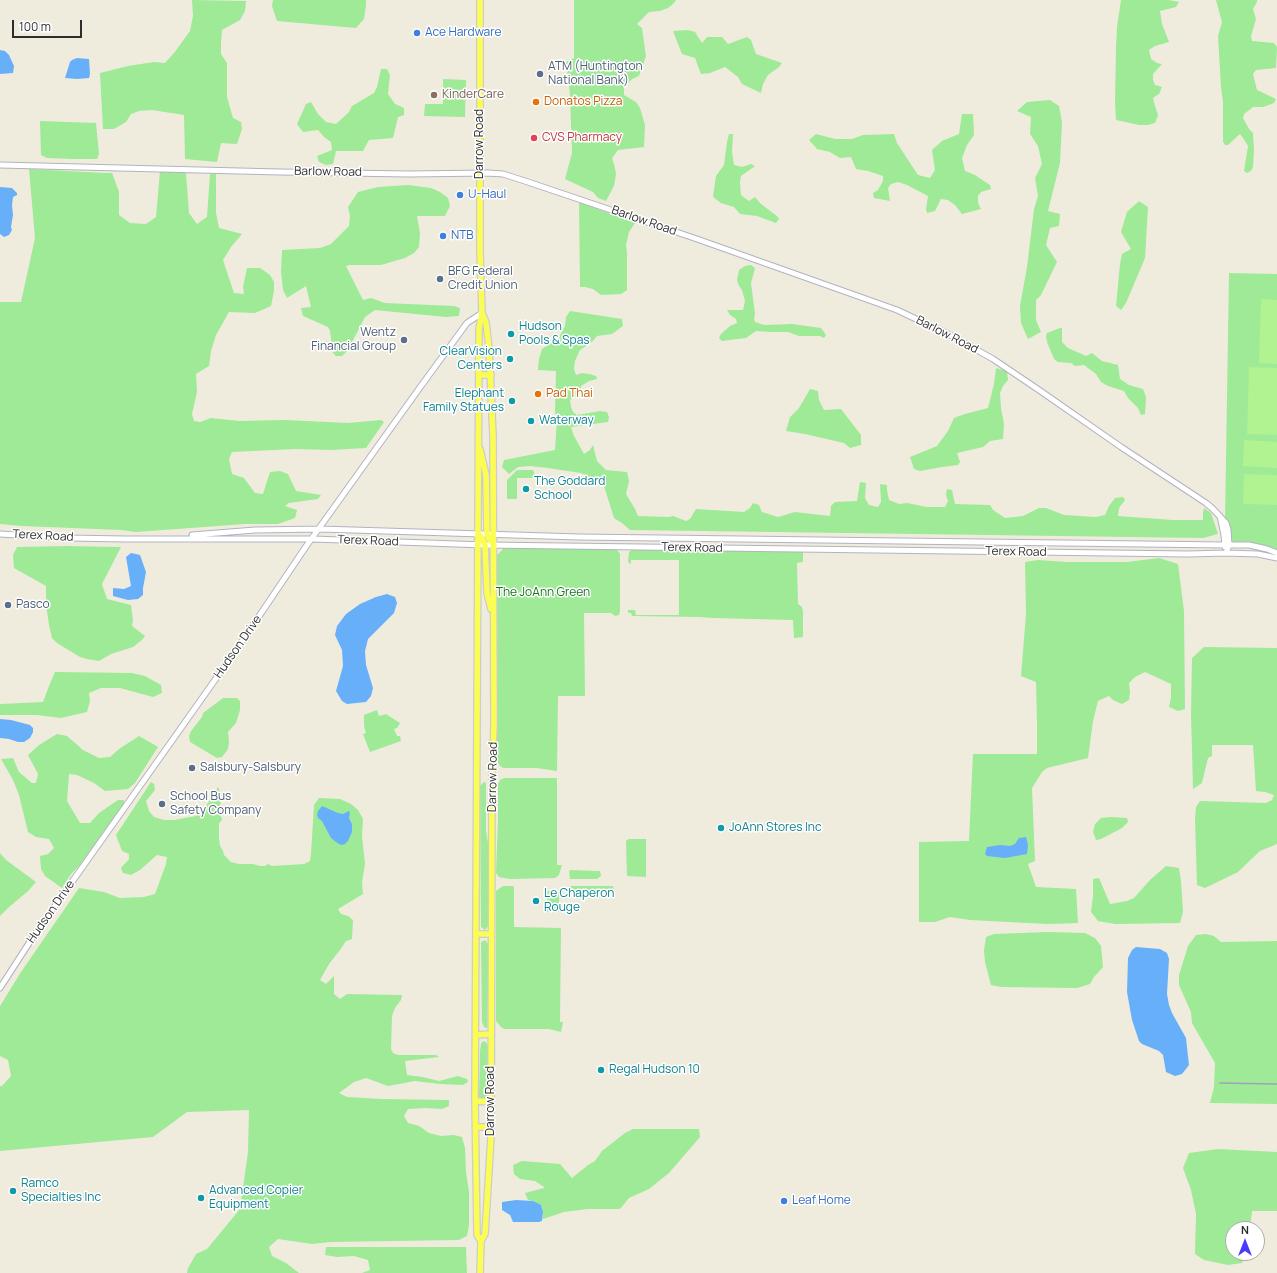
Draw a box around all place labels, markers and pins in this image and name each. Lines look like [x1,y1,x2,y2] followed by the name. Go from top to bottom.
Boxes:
[425,26,501,40] place label: Ace Hardware
[412,28,422,38] marker: Ace Hardware
[548,60,643,88] place label: ATM (Huntington National Bank)
[535,69,545,79] marker: ATM (Huntington National Bank)
[442,88,504,102] place label: KinderCare
[429,90,439,100] marker: KinderCare
[544,95,622,109] place label: Donatos Pizza
[531,97,541,107] marker: Donatos Pizza
[542,131,622,145] place label: CVS Pharmacy
[529,133,539,143] marker: CVS Pharmacy
[468,188,506,202] place label: U-Haul
[455,190,465,200] marker: U-Haul
[451,229,474,243] place label: NTB
[438,231,448,241] marker: NTB
[448,265,518,293] place label: BFG Federal Credit Union
[435,274,445,284] marker: BFG Federal Credit Union
[519,320,590,348] place label: Hudson Pools & Spas
[311,326,396,354] place label: Wentz Financial Group
[506,329,516,339] marker: Hudson Pools & Spas
[399,335,409,345] marker: Wentz Financial Group
[440,345,502,373] place label: ClearVision Centers
[505,354,515,364] marker: ClearVision Centers
[423,387,504,415] place label: Elephant Family Statues
[546,387,593,401] place label: Pad Thai
[533,389,543,399] marker: Pad Thai
[507,396,517,406] marker: Elephant Family Statues
[539,414,594,428] place label: Waterway
[526,416,536,426] marker: Waterway
[534,475,605,503] place label: The Goddard School
[521,484,531,494] marker: The Goddard School
[16,598,49,612] place label: Pasco
[3,600,13,610] marker: Pasco
[200,761,301,775] place label: Salsbury-Salsbury
[187,763,197,773] marker: Salsbury-Salsbury
[170,790,261,818] place label: School Bus Safety Company
[157,799,167,809] marker: School Bus Safety Company
[729,821,822,835] place label: JoAnn Stores Inc
[716,823,726,833] marker: JoAnn Stores Inc
[544,887,614,915] place label: Le Chaperon Rouge
[531,896,541,906] marker: Le Chaperon Rouge
[609,1063,700,1077] place label: Regal Hudson 10
[596,1065,606,1075] marker: Regal Hudson 10
[21,1177,101,1205] place label: Ramco Specialties Inc
[209,1184,303,1212] place label: Advanced Copier Equipment
[8,1186,18,1196] marker: Ramco Specialties Inc
[196,1193,206,1203] marker: Advanced Copier Equipment
[792,1194,851,1208] place label: Leaf Home
[779,1196,789,1206] marker: Leaf Home

